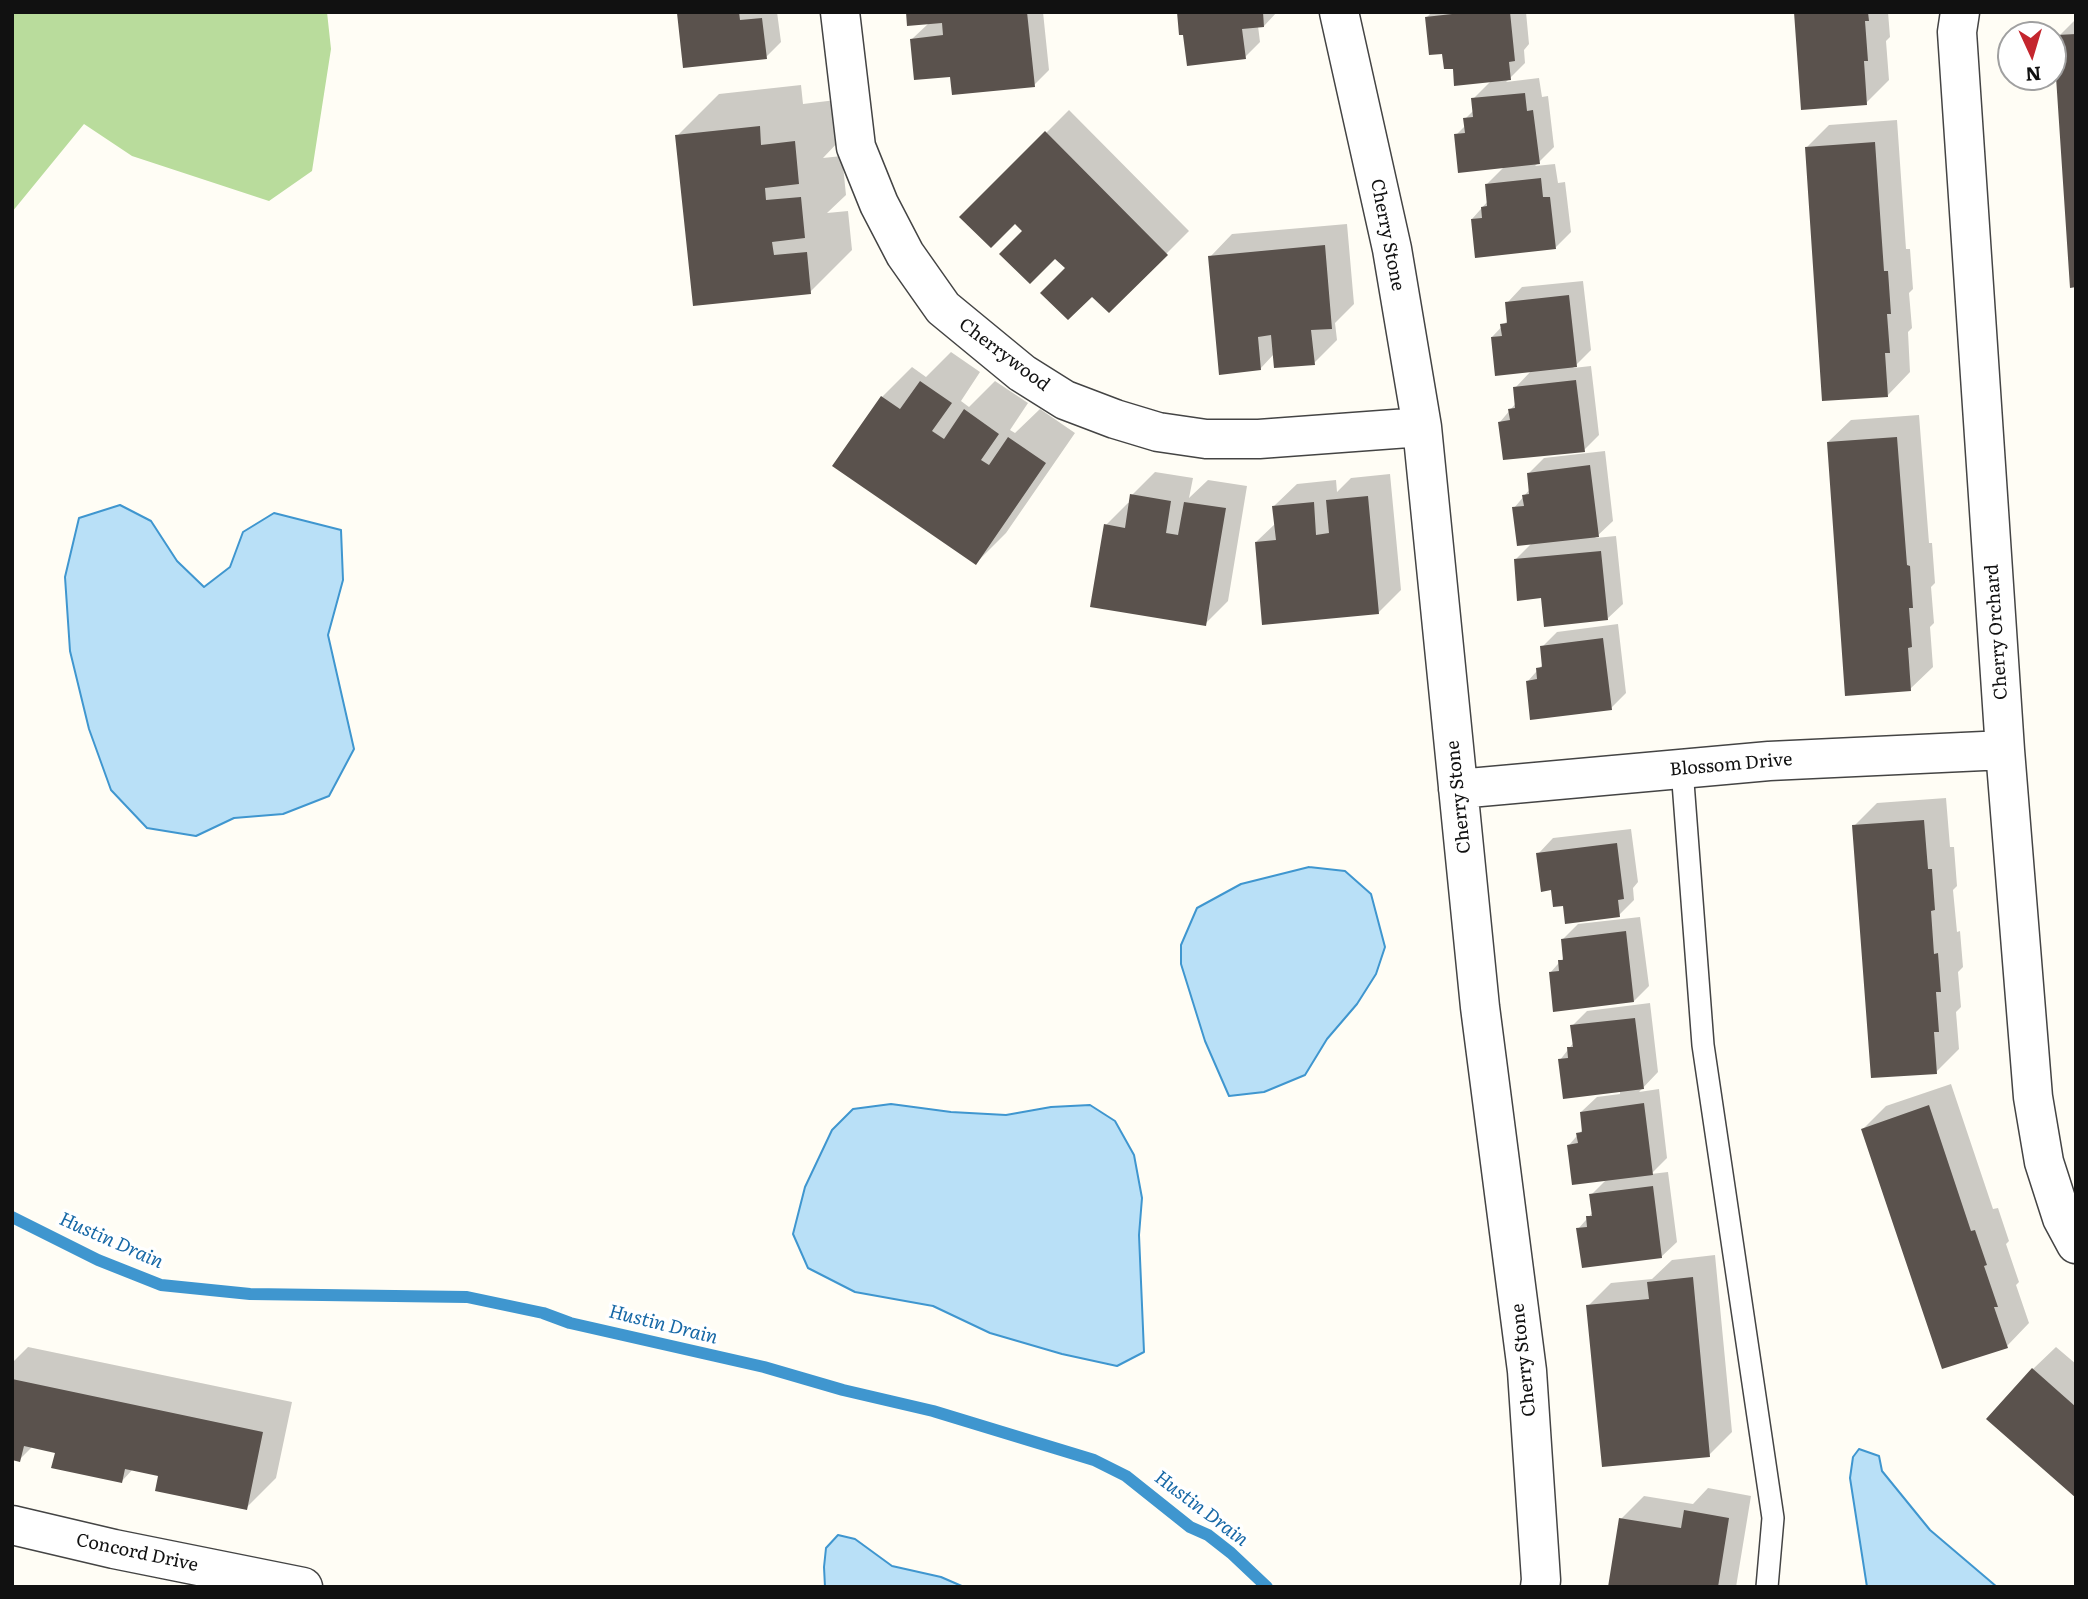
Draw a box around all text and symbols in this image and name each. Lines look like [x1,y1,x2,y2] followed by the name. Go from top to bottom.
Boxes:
[1997,21,2067,91] north arrow
[2024,60,2042,89] text: N
[1366,177,1408,293] street label: Cherry Stone
[954,314,1054,396] street label: Cherrywood
[1981,563,2013,701] street label: Cherry Orchard
[1442,739,1476,855] street label: Cherry Stone
[1669,749,1793,781] street label: Blossom Drive
[56,1208,166,1274] water label: Hustin Drain
[606,1300,720,1350] water label: Hustin Drain
[1507,1302,1541,1418] street label: Cherry Stone
[1150,1466,1252,1552] water label: Hustin Drain
[74,1530,200,1576] street label: Concord Drive

